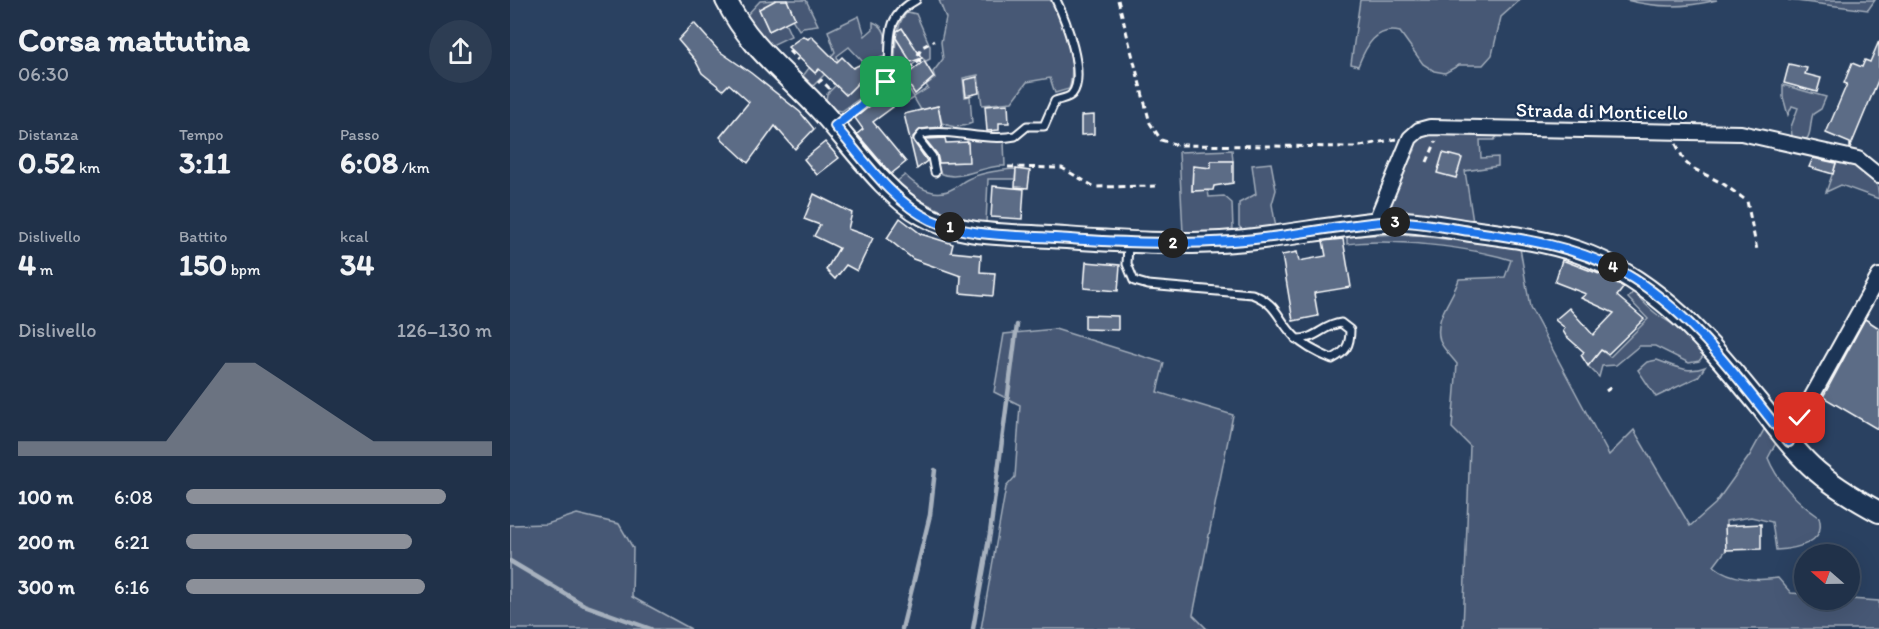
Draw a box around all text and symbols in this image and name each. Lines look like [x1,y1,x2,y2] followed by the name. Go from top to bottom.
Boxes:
[18,20,250,59] text: Corsa mattutina
[429,20,492,83] button: share
[860,56,911,107] pin
[18,62,69,86] text: 06:30
[869,65,902,98] icon: arrive
[1516,97,1688,125] street label: Strada di Monticello
[18,125,78,144] text: Distanza
[179,125,224,144] text: Tempo
[340,125,379,144] text: Passo
[18,144,75,181] text: 0.52
[179,144,231,181] text: 3:11
[340,144,398,181] text: 6:08
[75,158,100,177] text: km
[398,158,430,177] text: /km
[1380,207,1410,237] pin: 3
[935,212,965,242] pin: 1
[1391,212,1399,231] text: 3
[946,217,954,236] text: 1
[18,227,81,246] text: Dislivello
[179,227,227,246] text: Battito
[340,227,368,246] text: kcal
[1158,228,1188,258] pin: 2
[1169,233,1177,252] text: 2
[18,246,36,283] text: 4
[179,246,227,283] text: 150
[340,246,374,283] text: 34
[1598,252,1628,282] pin: 4
[1608,257,1618,276] text: 4
[36,260,53,279] text: m
[227,260,260,279] text: bpm
[18,318,97,342] text: Dislivello
[397,318,492,342] text: 126–130 m
[1774,392,1825,443] pin
[1783,401,1816,434] icon: check
[18,485,73,509] text: 100 m
[114,485,153,509] text: 6:08
[18,530,74,554] text: 200 m
[114,530,149,554] text: 6:21
[1794,544,1860,610] north arrow
[1794,544,1860,610] map controls
[18,575,75,599] text: 300 m
[114,575,149,599] text: 6:16

